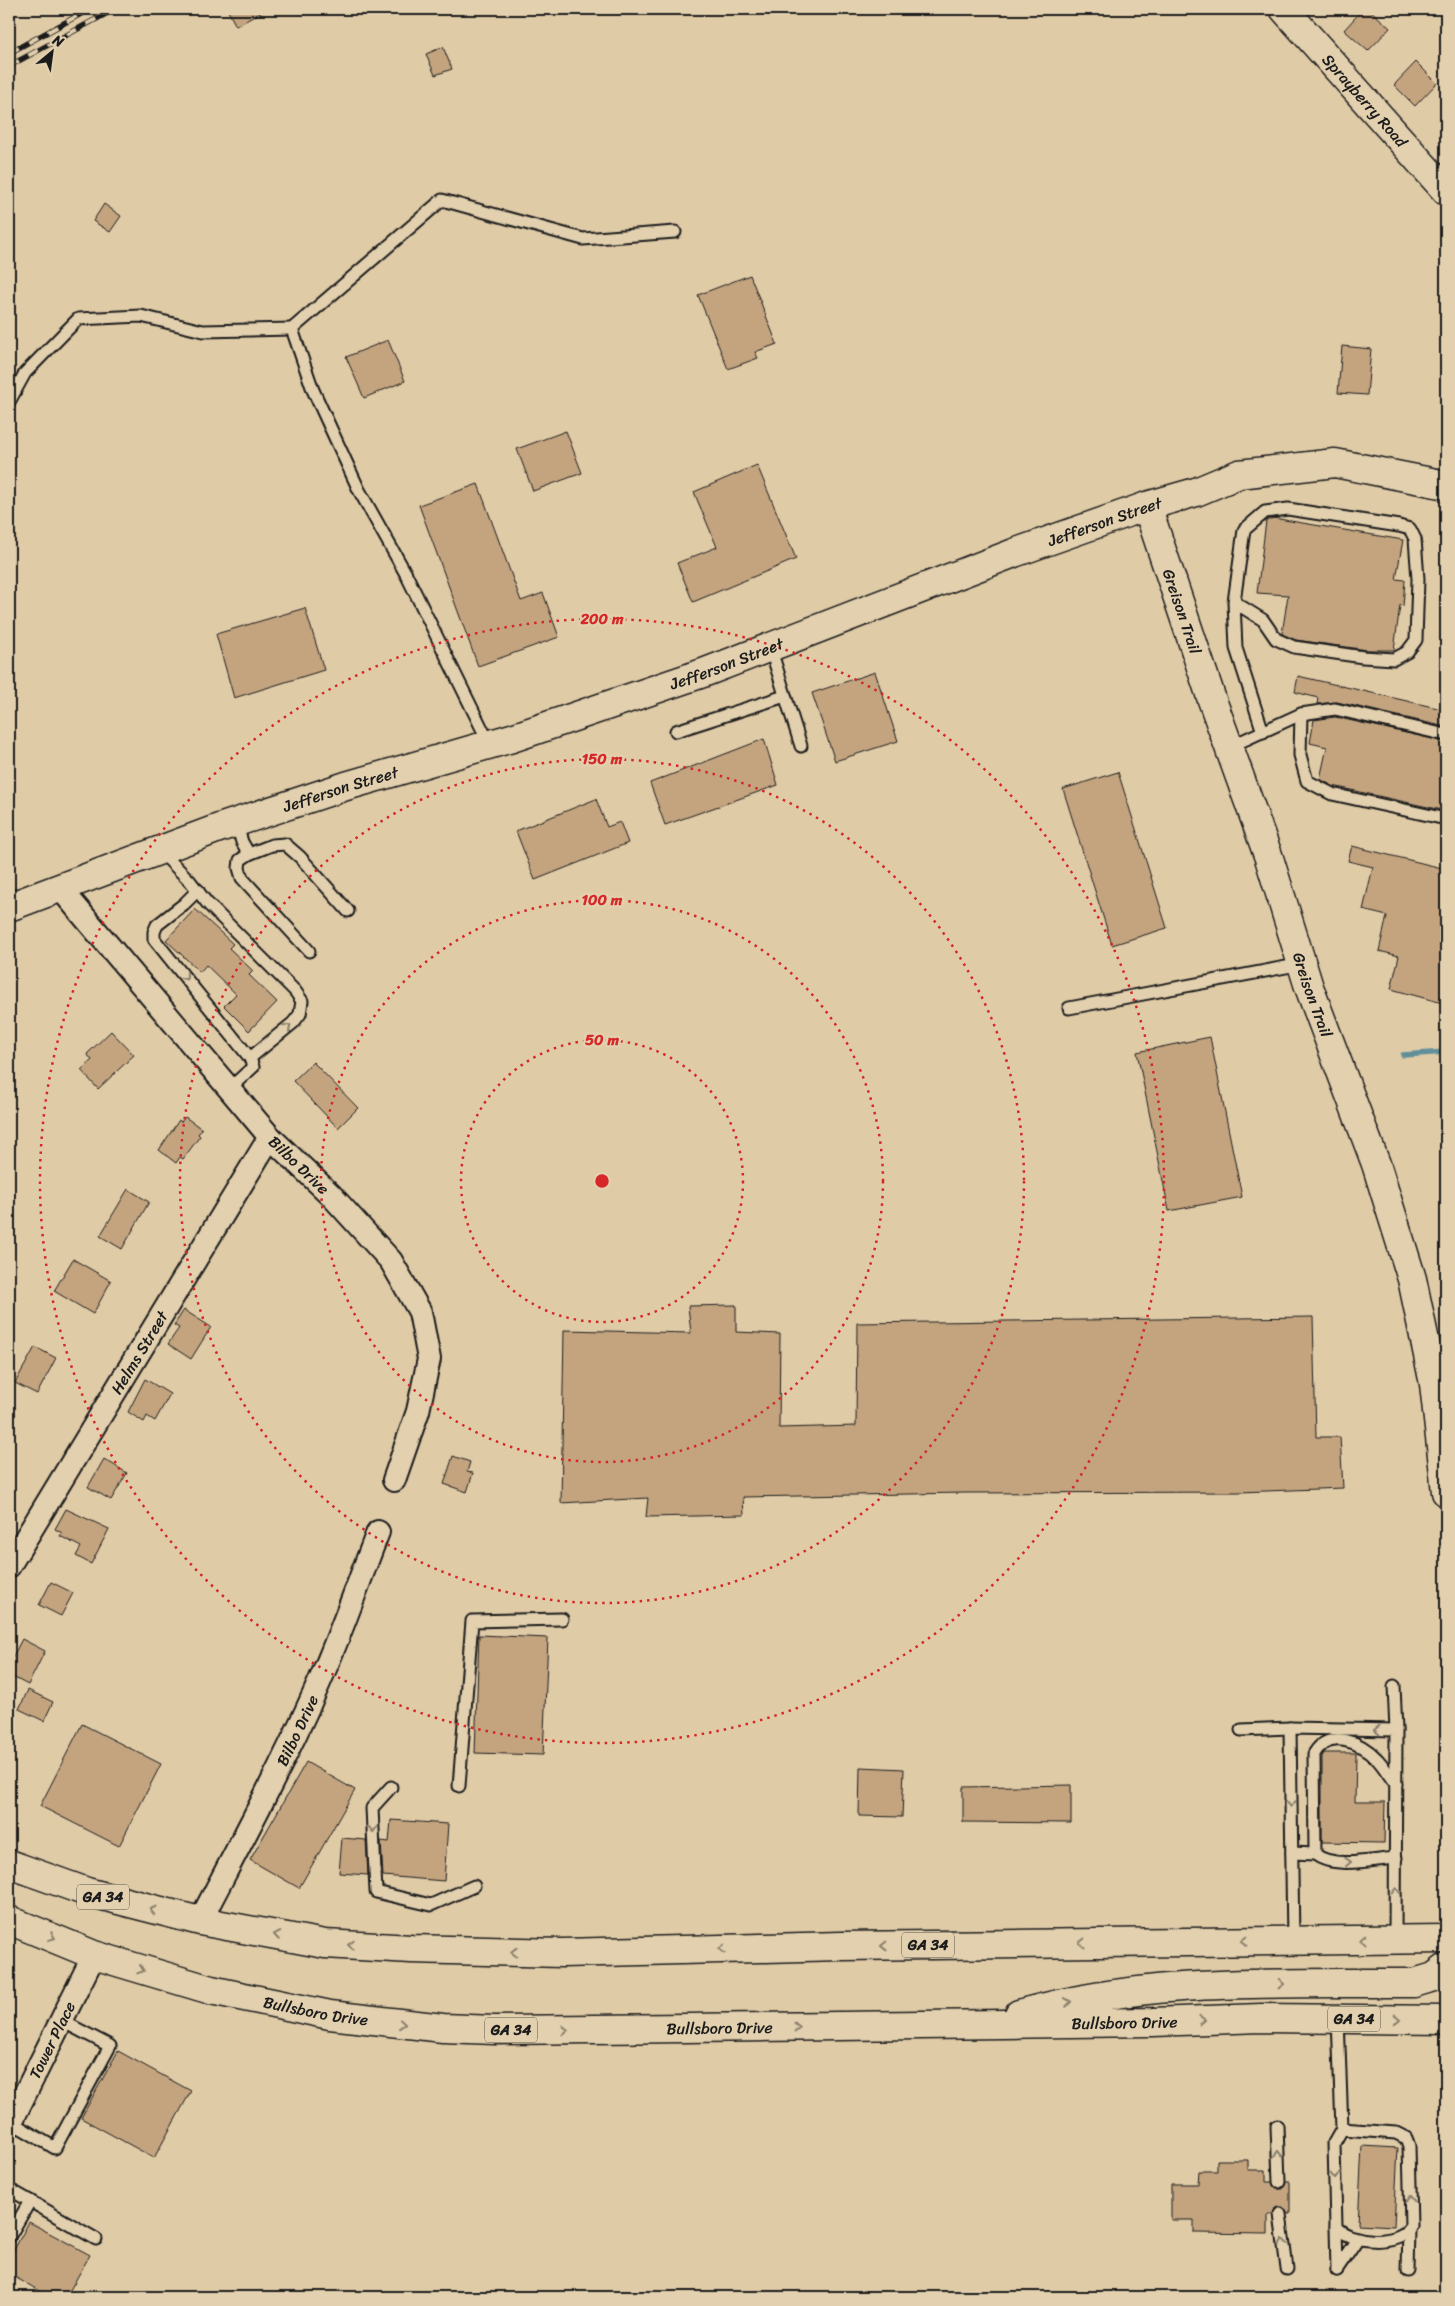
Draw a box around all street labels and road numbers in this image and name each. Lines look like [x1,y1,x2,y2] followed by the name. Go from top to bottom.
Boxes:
[1315,46,1416,155] street label: Sprayberry Road
[1042,488,1166,555] street label: Jefferson Street
[1154,565,1210,658] street label: Greison Trail
[665,629,788,698] street label: Jefferson Street
[278,757,402,821] street label: Jefferson Street
[1285,948,1341,1042] street label: Greison Trail
[262,1128,337,1202] street label: Bilbo Drive
[102,1304,176,1400] street label: Helms Street
[268,1690,326,1771] street label: Bilbo Drive
[77,1884,129,1910] road number: GA 34
[902,1932,954,1958] road number: GA 34
[261,1987,370,2034] street label: Bullsboro Drive
[20,1996,83,2084] street label: Tower Place
[1328,2006,1380,2032] road number: GA 34
[1071,2007,1178,2038] street label: Bullsboro Drive
[666,2012,773,2043] street label: Bullsboro Drive
[485,2018,537,2042] road number: GA 34

